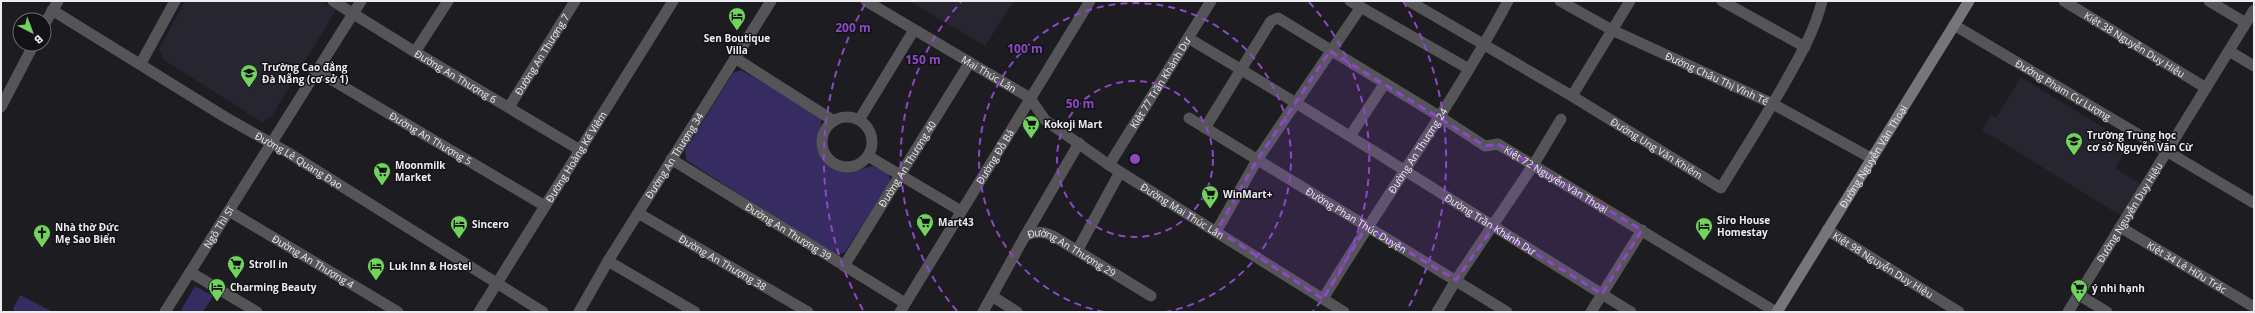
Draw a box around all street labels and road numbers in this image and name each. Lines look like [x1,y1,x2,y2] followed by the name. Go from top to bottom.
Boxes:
[2082,8,2188,81] street label: Kiệt 38 Nguyễn Duy Hiệu
[511,11,573,98] street label: Đường An Thượng 7
[1127,34,1194,131] street label: Kiệt 77 Trần Khánh Dư
[412,46,500,106] street label: Đường An Thượng 6
[1663,48,1771,108] street label: Đường Châu Thị Vĩnh Tế
[959,52,1019,96] street label: Mai Thúc Lân
[2013,56,2114,124] street label: Đường Phạm Cự Lượng
[1836,102,1910,210] street label: Đường Nguyễn Văn Thoại
[1385,105,1451,196] street label: Đường An Thượng 24
[387,108,475,168] street label: Đường An Thượng 5
[542,108,610,205] street label: Đường Hoàng Kế Viêm
[642,110,706,201] street label: Đường An Thượng 34
[1608,114,1705,182] street label: Đường Ung Văn Khiêm
[875,118,939,210] street label: Đường An Thượng 40
[973,127,1017,187] street label: Đường Đỗ Bá
[252,128,345,192] street label: Đường Lê Quang Đạo
[1502,142,1611,216] street label: Kiệt 72 Nguyễn Văn Thoại
[2093,160,2166,265] street label: Đường Nguyễn Duy Hiệu
[1138,180,1227,242] street label: Đường Mai Thúc Lân
[1303,184,1410,256] street label: Đường Phan Thúc Duyện
[1442,190,1539,258] street label: Đường Trần Khánh Dư
[743,199,835,263] street label: Đường An Thượng 39
[200,203,237,251] street label: Ngô Thì Sĩ
[1025,225,1119,280] street label: Đường An Thượng 29
[1830,228,1936,301] street label: Kiệt 98 Nguyễn Duy Hiệu
[269,231,357,291] street label: Đường An Thượng 4
[676,231,769,293] street label: Đường An Thượng 38
[2144,238,2230,296] street label: Kiệt 34 Lê Hữu Trác

